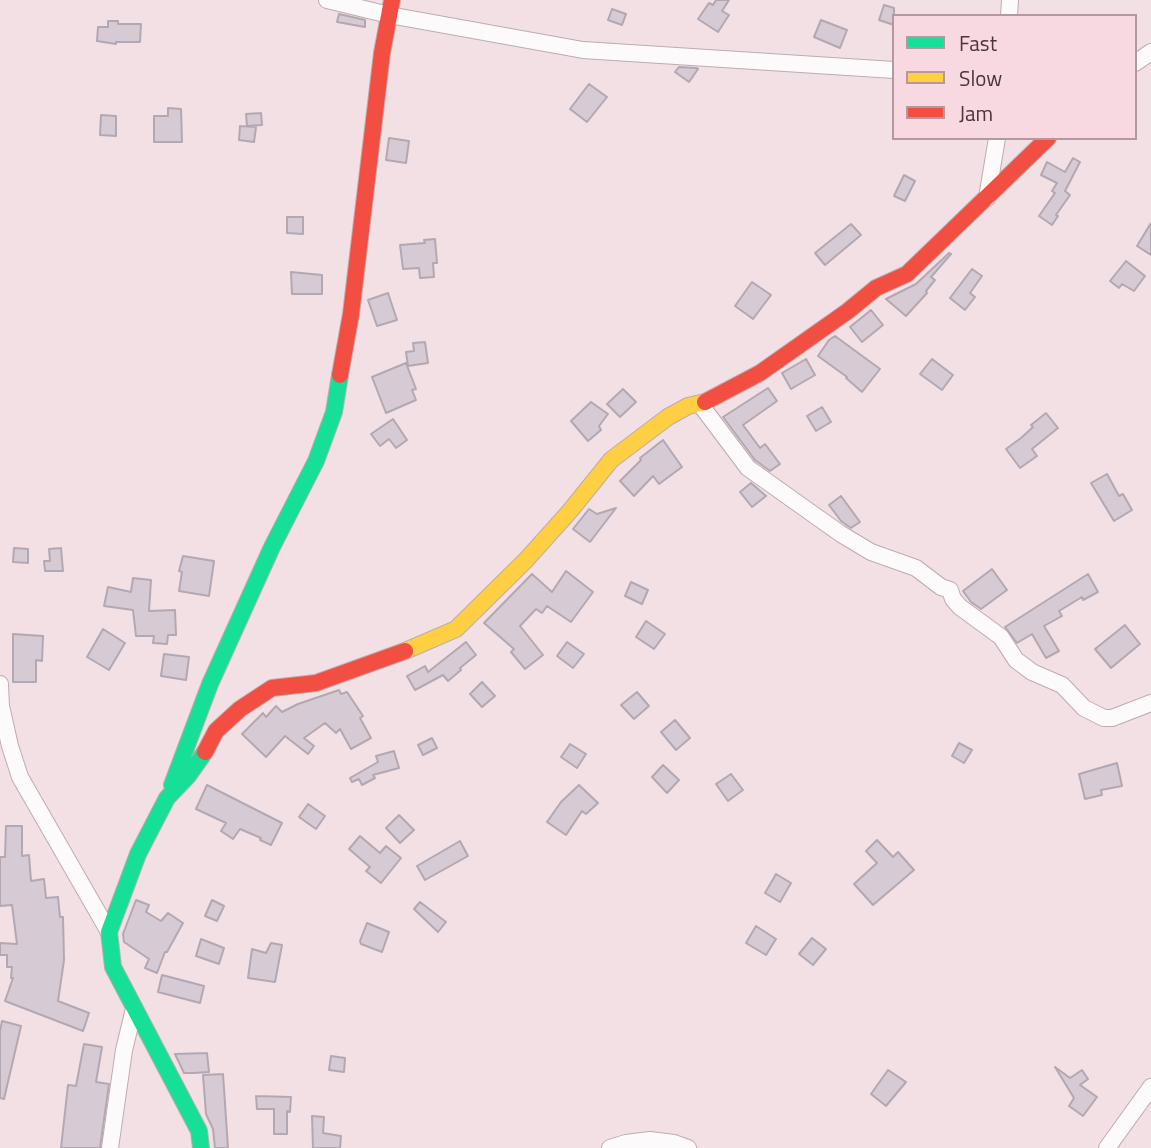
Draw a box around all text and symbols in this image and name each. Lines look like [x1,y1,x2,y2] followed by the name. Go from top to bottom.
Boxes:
[892,14,1137,140] legend
[959,27,997,59] text: Fast
[959,62,1002,94] text: Slow
[959,97,993,129] text: Jam

